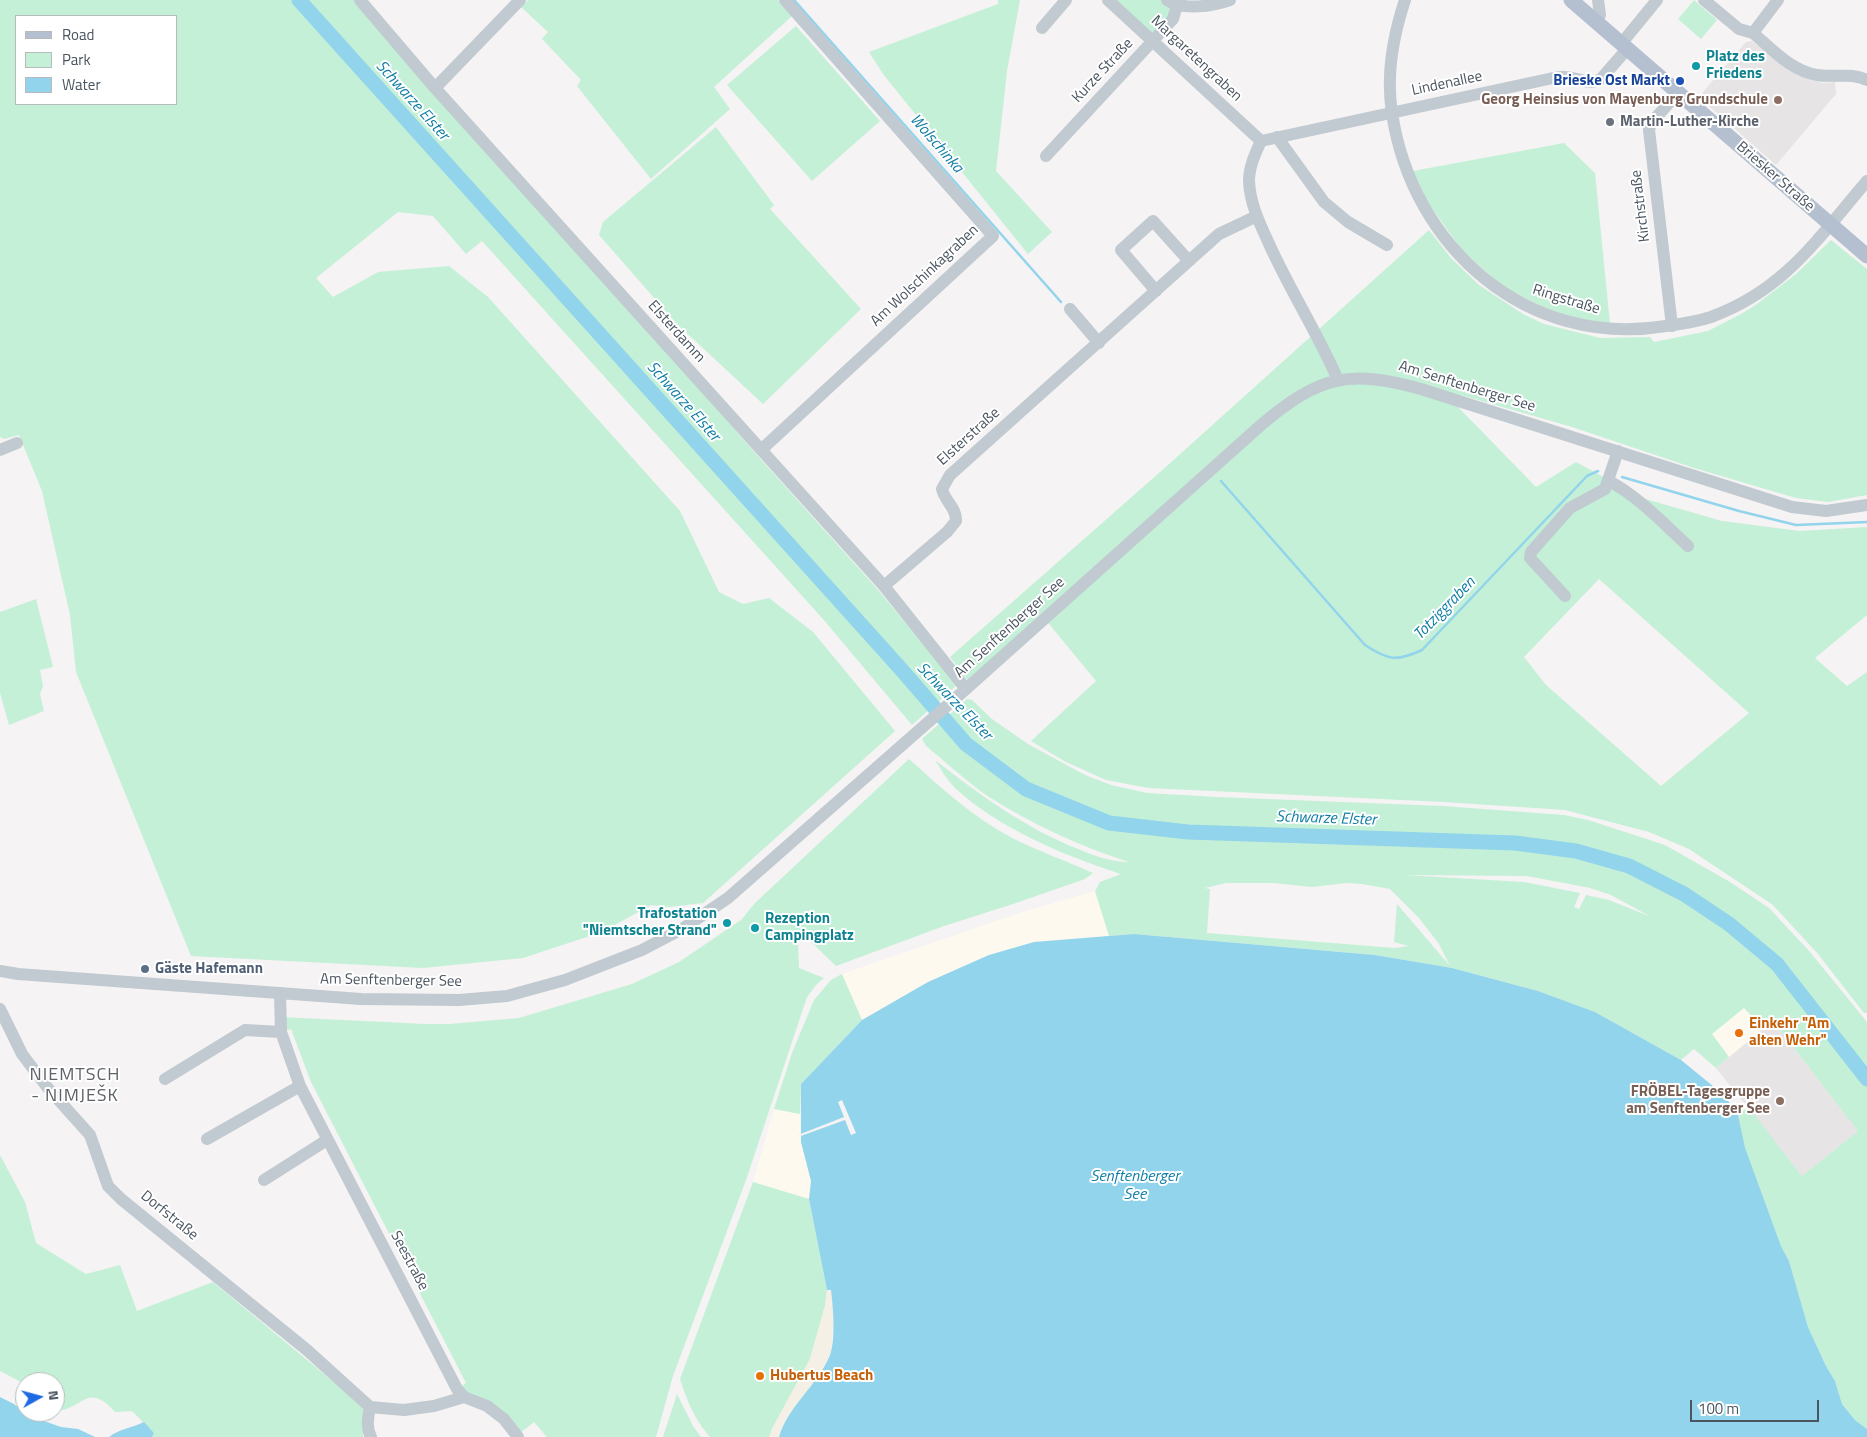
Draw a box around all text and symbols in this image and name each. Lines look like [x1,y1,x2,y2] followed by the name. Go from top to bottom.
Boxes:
[1147,12,1245,106] street label: Margaretengraben
[15,15,178,105] legend
[62,23,94,46] text: Road
[1069,35,1137,107] street label: Kurze Straße
[62,48,91,71] text: Park
[1706,48,1765,83] place label: Platz des Friedens
[371,57,453,145] water label: Schwarze Elster
[1690,60,1702,72] marker: Platz des Friedens
[1410,68,1484,100] street label: Lindenallee
[1553,72,1670,90] place label: Brieske Ost Markt
[62,73,101,96] text: Water
[1674,75,1686,87] marker: Brieske Ost Markt
[1481,91,1768,109] place label: Georg Heinsius von Mayenburg Grundschule
[1772,94,1784,106] marker: Georg Heinsius von Mayenburg Grundschule
[905,111,967,177] water label: Wolschinka
[1620,113,1759,131] place label: Martin-Luther-Kirche
[1604,116,1616,128] marker: Martin-Luther-Kirche
[1732,138,1818,216] street label: Briesker Straße
[1628,169,1654,243] street label: Kirchstraße
[867,221,983,331] street label: Am Wolschinkagraben
[1530,281,1602,319] street label: Ringstraße
[644,297,708,367] street label: Elsterdamm
[642,358,724,446] water label: Schwarze Elster
[1396,358,1538,416] street label: Am Senftenberger See
[934,404,1004,470] street label: Elsterstraße
[1410,573,1480,645] water label: Totziggraben
[951,574,1069,682] street label: Am Senftenberger See
[912,659,996,745] water label: Schwarze Elster
[1275,808,1377,830] water label: Schwarze Elster
[583,905,717,940] place label: Trafostation "Niemtscher Strand"
[765,910,854,945] place label: Rezeption Campingplatz
[721,917,733,929] marker: Trafostation "Niemtscher Strand"
[749,922,761,934] marker: Rezeption Campingplatz
[155,960,263,978] place label: Gäste Hafemann
[139,963,151,975] marker: Gäste Hafemann
[320,971,462,991] street label: Am Senftenberger See
[1749,1015,1829,1050] place label: Einkehr "Am alten Wehr"
[1733,1027,1745,1039] marker: Einkehr "Am alten Wehr"
[29,1065,121,1108] district label: NIEMTSCH - NIMJEŠK
[1626,1083,1770,1118] place label: FRÖBEL-Tagesgruppe am Senftenberger See
[1774,1095,1786,1107] marker: FRÖBEL-Tagesgruppe am Senftenberger See
[1090,1167,1180,1205] water label: Senftenberger See
[137,1187,201,1245] street label: Dorfstraße
[386,1228,432,1294] street label: Seestraße
[770,1367,873,1385] place label: Hubertus Beach
[754,1370,766,1382] marker: Hubertus Beach
[15,1372,65,1422] north arrow
[43,1389,65,1401] text: N
[1692,1390,1821,1422] scale bar
[1698,1397,1739,1420] text: 100 m

